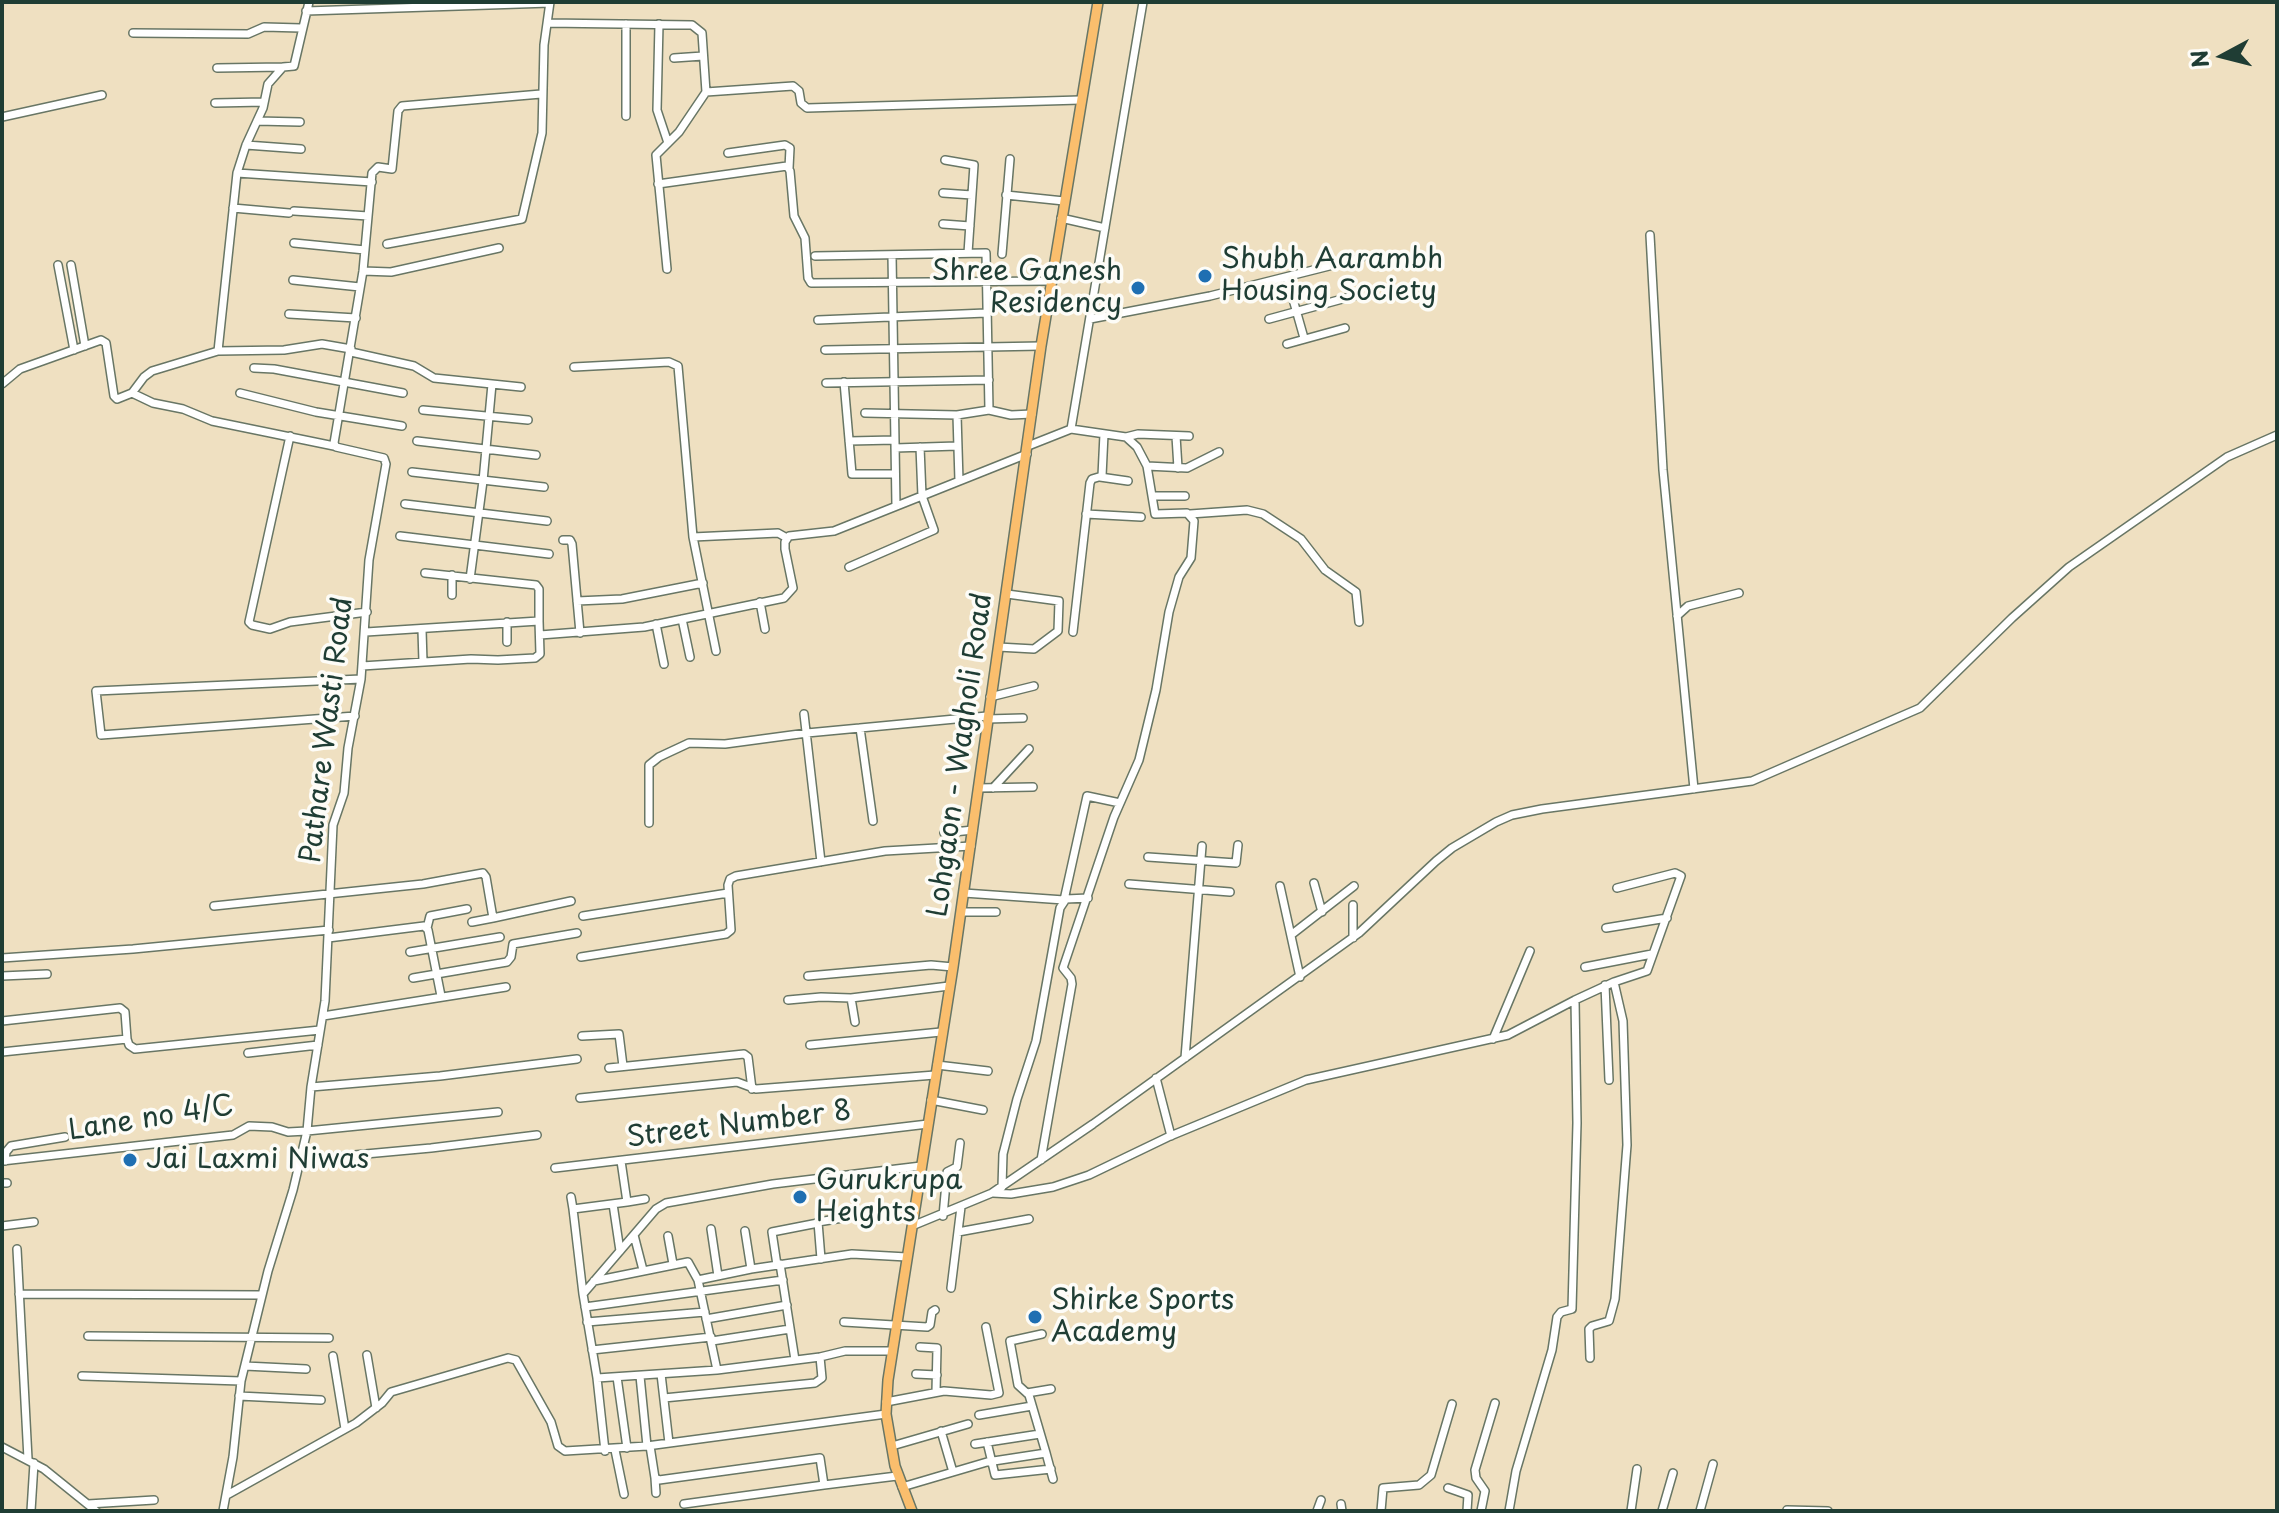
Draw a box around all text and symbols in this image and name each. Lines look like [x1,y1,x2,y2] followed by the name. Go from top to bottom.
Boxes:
[2183,16,2263,96] north arrow
[2181,48,2216,70] text: N
[1221,243,1443,309] place label: Shubh Aarambh Housing Society
[931,255,1122,321] place label: Shree Ganesh Residency
[1196,267,1214,285] marker: Shubh Aarambh Housing Society
[1129,279,1147,297] marker: Shree Ganesh Residency
[922,591,1000,919] street label: Lohgaon - Wagholi Road
[295,595,361,865] street label: Pathare Wasti Road
[66,1089,236,1149] street label: Lane no 4/C
[625,1095,853,1155] street label: Street Number 8
[146,1143,369,1177] place label: Jai Laxmi Niwas
[121,1151,139,1169] marker: Jai Laxmi Niwas
[816,1164,962,1230] place label: Gurukrupa Heights
[791,1188,809,1206] marker: Gurukrupa Heights
[1051,1284,1234,1350] place label: Shirke Sports Academy
[1026,1308,1044,1326] marker: Shirke Sports Academy

